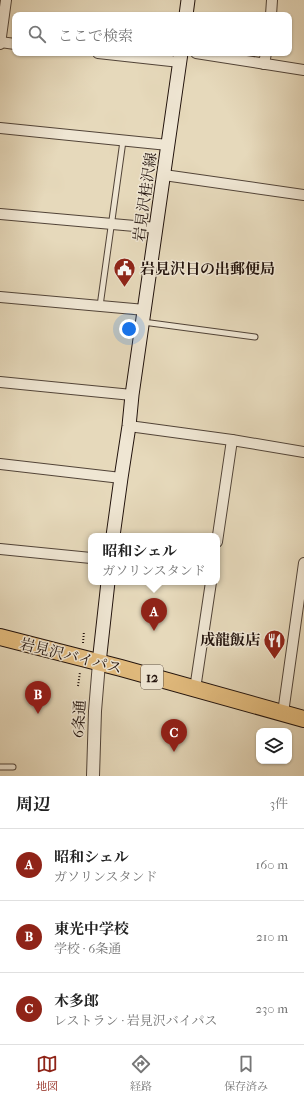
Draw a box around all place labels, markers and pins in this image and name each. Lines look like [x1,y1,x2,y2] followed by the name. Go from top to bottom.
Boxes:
[111,256,137,289] public building icon: 岩見沢日の出郵便局
[140,260,275,278] place label: 岩見沢日の出郵便局
[141,598,167,631] pin: A
[262,627,288,660] restaurant icon: 成龍飯店
[200,631,260,649] place label: 成龍飯店
[25,681,51,714] pin: B
[161,719,187,752] pin: C

